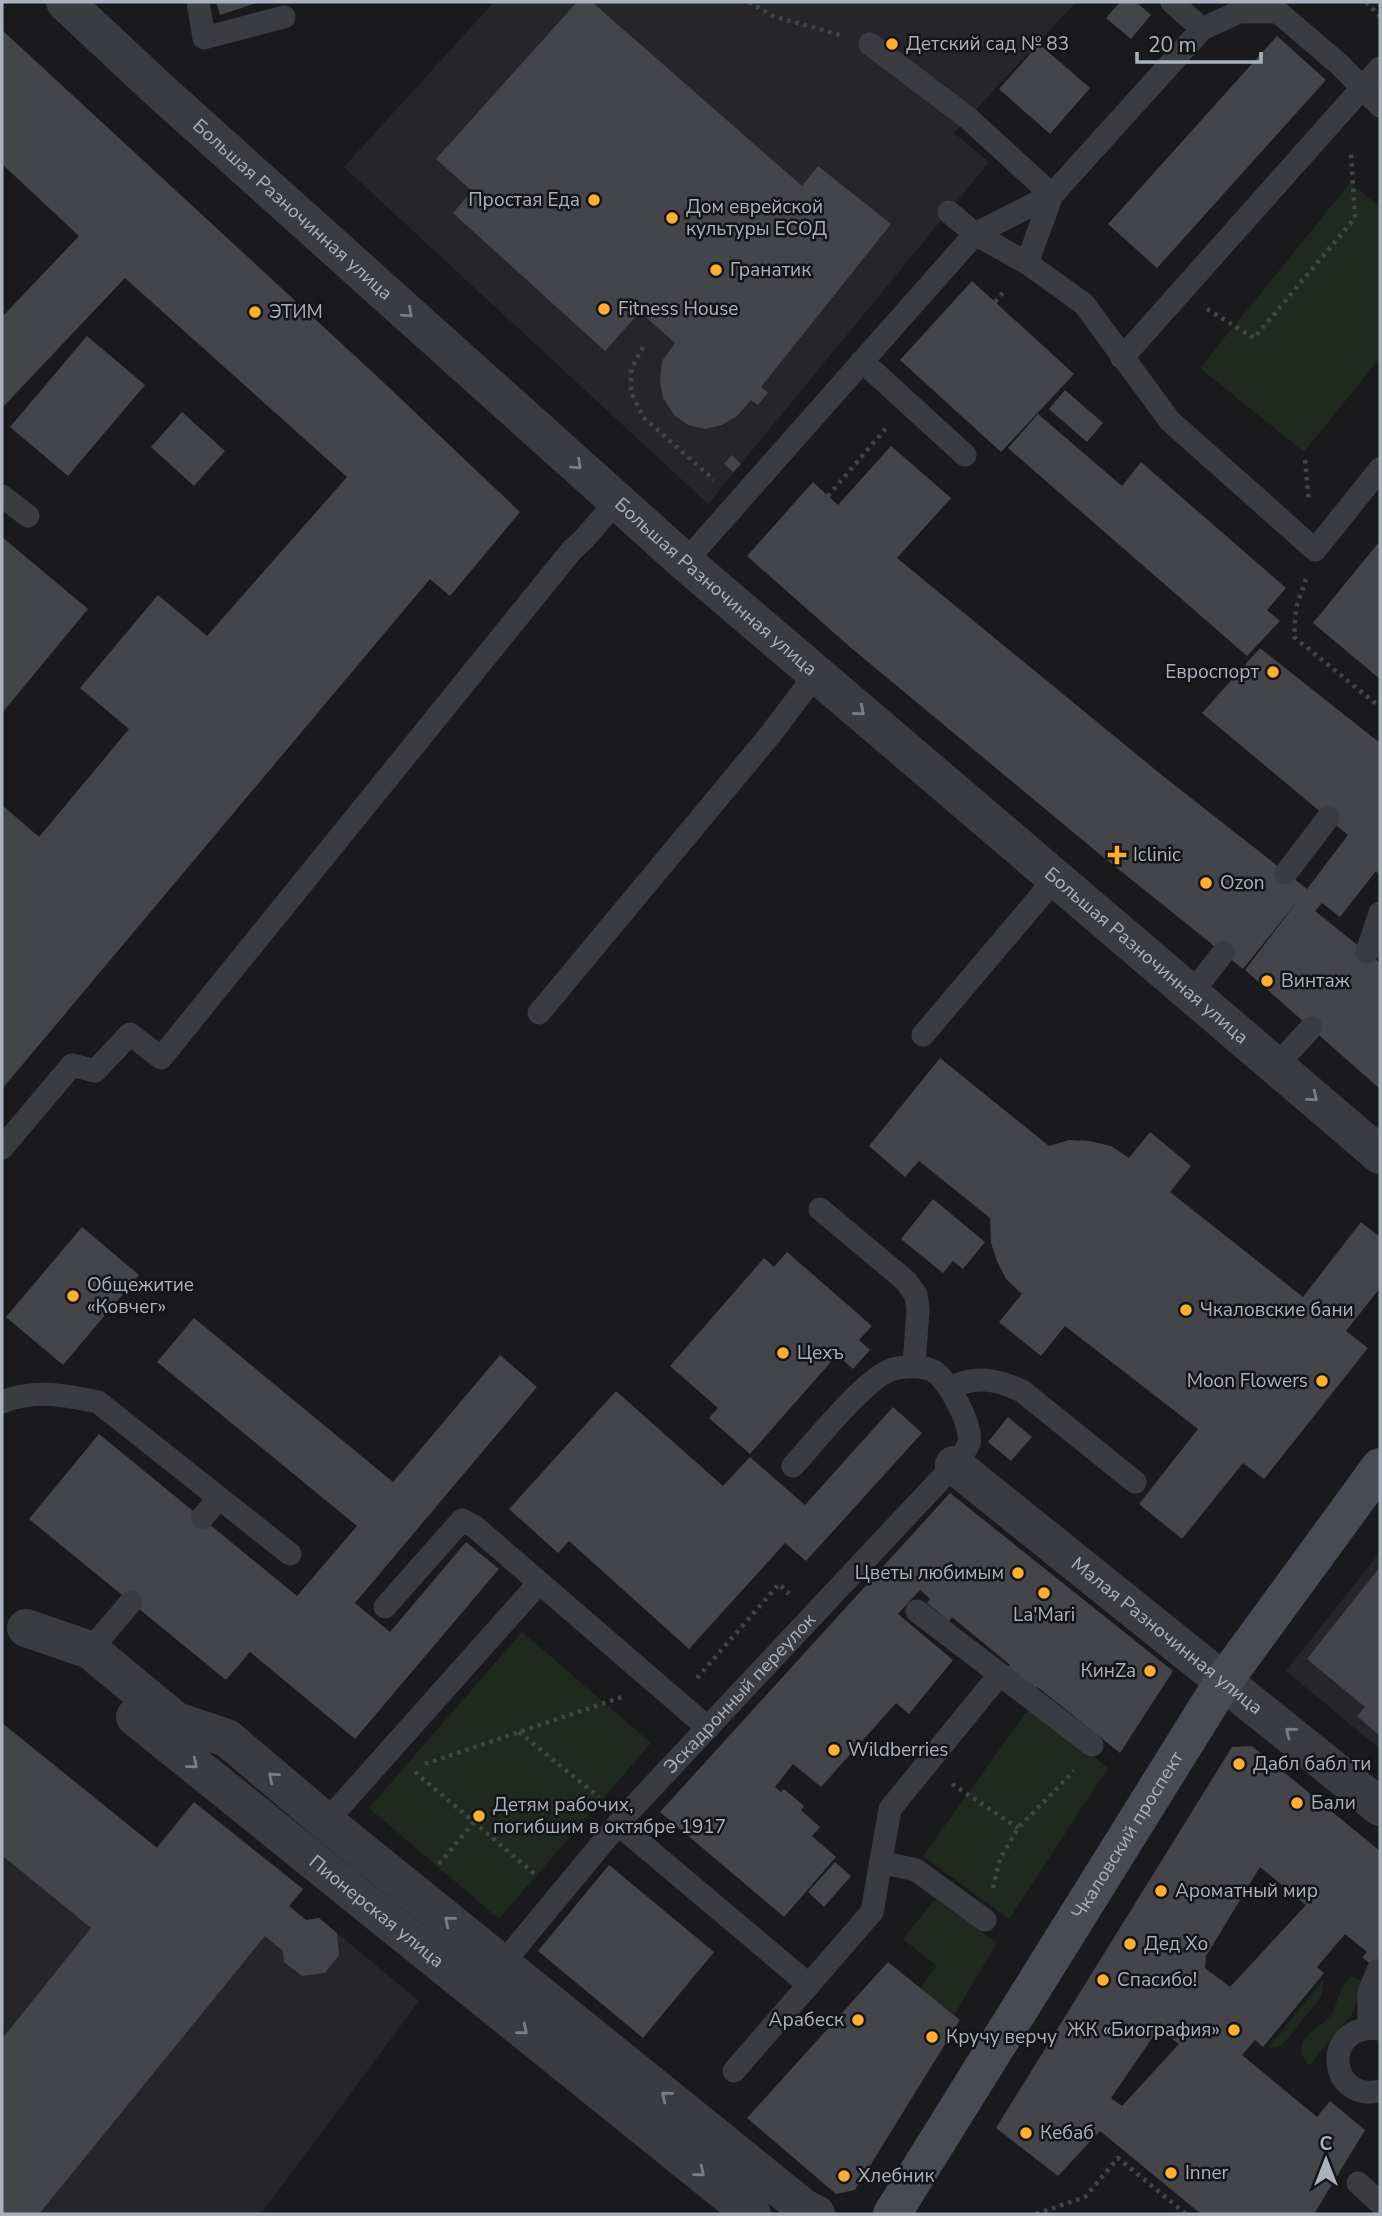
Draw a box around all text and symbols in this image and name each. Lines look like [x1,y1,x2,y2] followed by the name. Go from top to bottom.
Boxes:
[1137,21,1261,65] scale bar
[906,31,1069,57] place label: Детский сад № 83
[1148,31,1197,59] text: 20 m
[884,36,900,52] marker: Детский сад № 83
[187,113,398,306] street label: Большая Разночинная улица
[468,187,580,213] place label: Простая Еда
[586,192,602,208] marker: Простая Еда
[686,194,827,242] place label: Дом еврейской культуры ЕСОД
[664,210,680,226] marker: Дом еврейской культуры ЕСОД
[730,257,811,283] place label: Гранатик
[708,262,724,278] marker: Гранатик
[618,296,738,322] place label: Fitness House
[269,299,323,325] place label: ЭТИМ
[596,301,612,317] marker: Fitness House
[247,304,263,320] marker: ЭТИМ
[400,305,413,317] one-way arrow
[569,457,582,470] one-way arrow
[609,492,823,682] street label: Большая Разночинная улица
[1165,659,1260,685] place label: Евроcпорт
[1265,664,1281,680] marker: Евроcпорт
[851,703,864,715] one-way arrow
[1133,842,1181,868] place label: Iclinic
[1107,845,1127,865] marker: Iclinic
[1039,861,1254,1050] street label: Большая Разночинная улица
[1220,870,1265,896] place label: Ozon
[1198,875,1214,891] marker: Ozon
[1281,968,1350,994] place label: Винтаж
[1259,973,1275,989] marker: Винтаж
[1304,1089,1317,1101] one-way arrow
[87,1272,194,1320] place label: Общежитие «Ковчег»
[65,1288,81,1304] marker: Общежитие «Ковчег»
[1200,1297,1354,1323] place label: Чкаловские бани
[1178,1302,1194,1318] marker: Чкаловские бани
[797,1340,844,1366] place label: Цехъ
[775,1345,791,1361] marker: Цехъ
[1187,1368,1308,1394] place label: Moon Flowers
[1314,1373,1330,1389] marker: Moon Flowers
[1066,1551,1268,1721] street label: Малая Разночинная улица
[855,1560,1004,1586] place label: Цветы любимым
[1010,1565,1026,1581] marker: Цветы любимым
[1036,1585,1052,1601] marker: La'Mari
[1013,1602,1075,1628] place label: La'Mari
[658,1608,822,1780] street label: Эскадронный переулок
[1081,1658,1136,1684] place label: КинZa
[1142,1663,1158,1679] marker: КинZa
[1285,1728,1298,1740] one-way arrow
[848,1737,948,1763] place label: Wildberries
[826,1742,842,1758] marker: Wildberries
[1066,1746,1190,1924] street label: Чкаловский проспект
[1253,1751,1371,1777] place label: Дабл бабл ти
[186,1755,198,1768] one-way arrow
[1231,1756,1247,1772] marker: Дабл бабл ти
[268,1773,281,1785] one-way arrow
[1311,1790,1356,1816] place label: Бали
[493,1792,726,1840] place label: Детям рабочих, погибшим в октябре 1917
[1289,1795,1305,1811] marker: Бали
[471,1808,487,1824] marker: Детям рабочих, погибшим в октябре 1917
[303,1849,449,1974] street label: Пионерская улица
[1175,1878,1318,1904] place label: Ароматный мир
[1153,1883,1169,1899] marker: Ароматный мир
[445,1917,458,1929] one-way arrow
[1144,1931,1208,1957] place label: Дед Хо
[1122,1936,1138,1952] marker: Дед Хо
[1117,1967,1197,1993] place label: Спасибо!
[1095,1972,1111,1988] marker: Спасибо!
[769,2007,844,2033] place label: Арабеск
[850,2012,866,2028] marker: Арабеск
[1067,2017,1220,2043] place label: ЖК «Биография»
[514,2022,527,2034] one-way arrow
[1226,2022,1242,2038] marker: ЖК «Биография»
[946,2024,1057,2050] place label: Кручу верчу
[924,2029,940,2045] marker: Кручу верчу
[662,2092,674,2105] one-way arrow
[1040,2120,1094,2146] place label: Кебаб
[1018,2125,1034,2141] marker: Кебаб
[1291,2125,1361,2195] north arrow
[1320,2131,1333,2157] text: С
[1185,2160,1229,2186] place label: Inner
[858,2163,935,2189] place label: Хлебник
[692,2164,704,2177] one-way arrow
[1163,2165,1179,2181] marker: Inner
[836,2168,852,2184] marker: Хлебник

